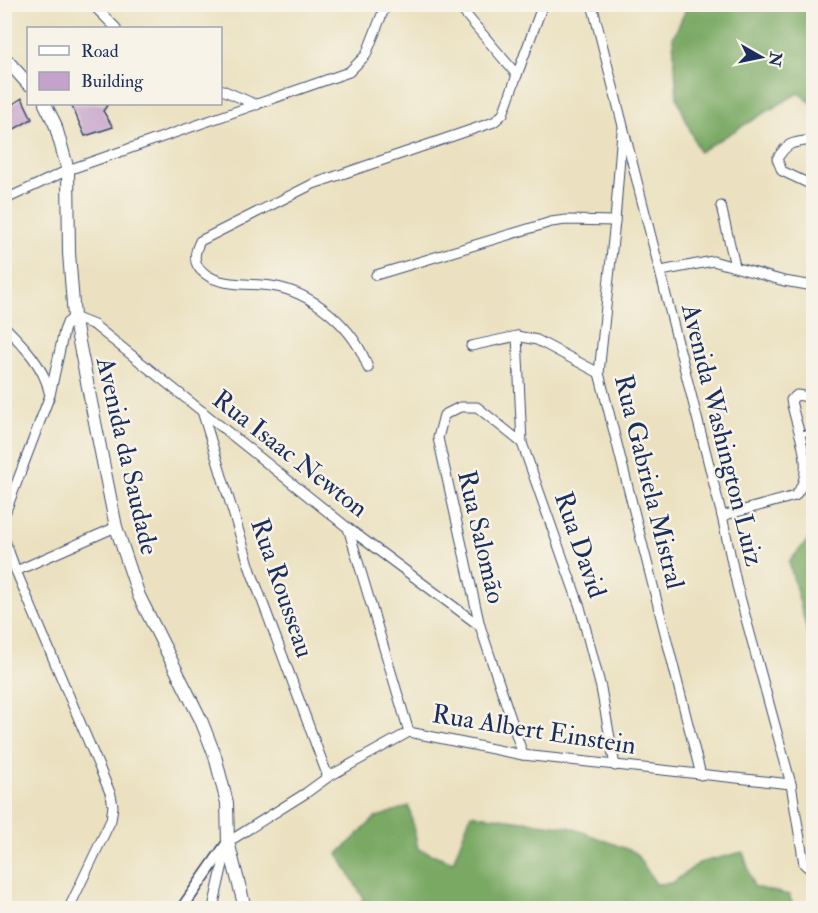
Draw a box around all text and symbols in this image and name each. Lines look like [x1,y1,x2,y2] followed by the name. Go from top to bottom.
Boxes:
[27,27,222,105] legend
[731,27,791,87] north arrow
[81,40,119,63] text: Road
[764,50,786,68] text: N
[81,70,144,93] text: Building
[674,300,770,570] street label: Avenida Washington Luiz
[89,353,165,558] street label: Avenida da Saudade
[607,371,691,593] street label: Rua Gabriela Mistral
[206,383,374,525] street label: Rua Isaac Newton
[450,467,512,607] street label: Rua Salomão
[547,488,613,603] street label: Rua David
[243,514,321,662] street label: Rua Rousseau
[430,698,638,762] street label: Rua Albert Einstein

